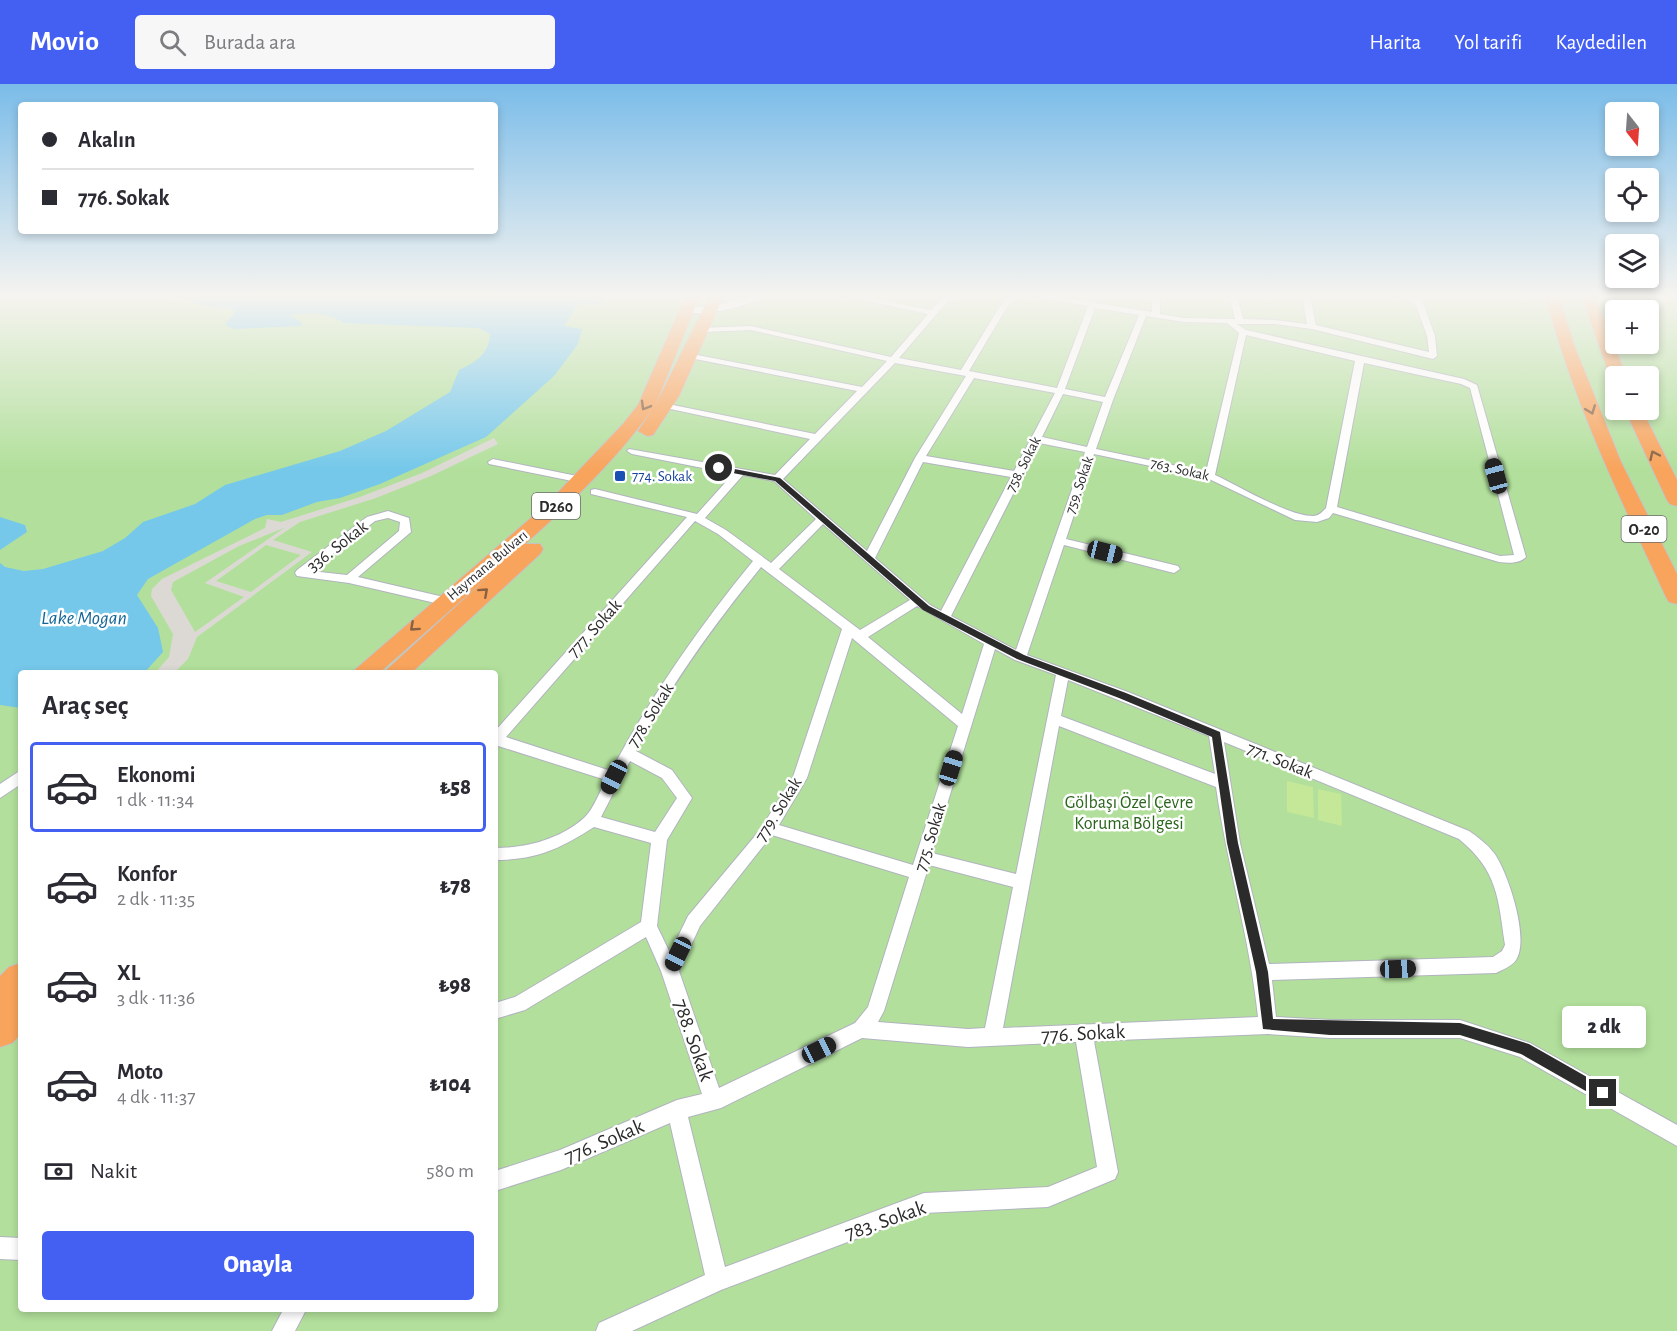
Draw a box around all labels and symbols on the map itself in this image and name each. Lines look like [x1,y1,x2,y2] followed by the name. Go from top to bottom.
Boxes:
[1605,102,1659,156] north arrow
[641,400,652,410] one-way arrow
[1584,403,1596,414] one-way arrow
[1003,434,1044,494] street label: 758. Sokak
[1649,451,1661,462] one-way arrow
[705,454,732,481] route start
[1063,454,1096,516] street label: 759. Sokak
[1149,455,1211,484] street label: 763. Sokak
[1483,456,1509,496] car
[613,469,627,483] marker: 774. Sokak
[632,469,692,484] place label: 774. Sokak
[532,493,580,519] road number: D260
[1622,516,1666,542] road number: O-20
[304,517,372,576] street label: 336. Sokak
[444,528,530,603] street label: Haymana Bulvarı
[1085,539,1125,565] car
[478,588,488,599] one-way arrow
[564,596,626,661] street label: 777. Sokak
[41,608,127,628] water label: Lake Mogan
[410,620,421,631] one-way arrow
[624,680,678,751] street label: 778. Sokak
[1244,740,1316,783] street label: 771. Sokak
[937,748,965,788] car
[598,757,630,797] car
[752,774,806,845] street label: 779. Sokak
[1065,792,1193,833] park label: Gölbaşı Özel Çevre Koruma Bölgesi
[912,800,950,874] street label: 775. Sokak
[662,934,694,974] car
[1380,959,1416,979] car
[670,996,717,1084] street label: 788. Sokak
[1561,1006,1645,1048] callout: 2 dk
[1041,1021,1126,1046] street label: 776. Sokak
[799,1034,839,1066] car
[1589,1079,1616,1106] route end
[561,1115,647,1168] street label: 776. Sokak
[842,1197,929,1244] street label: 783. Sokak

